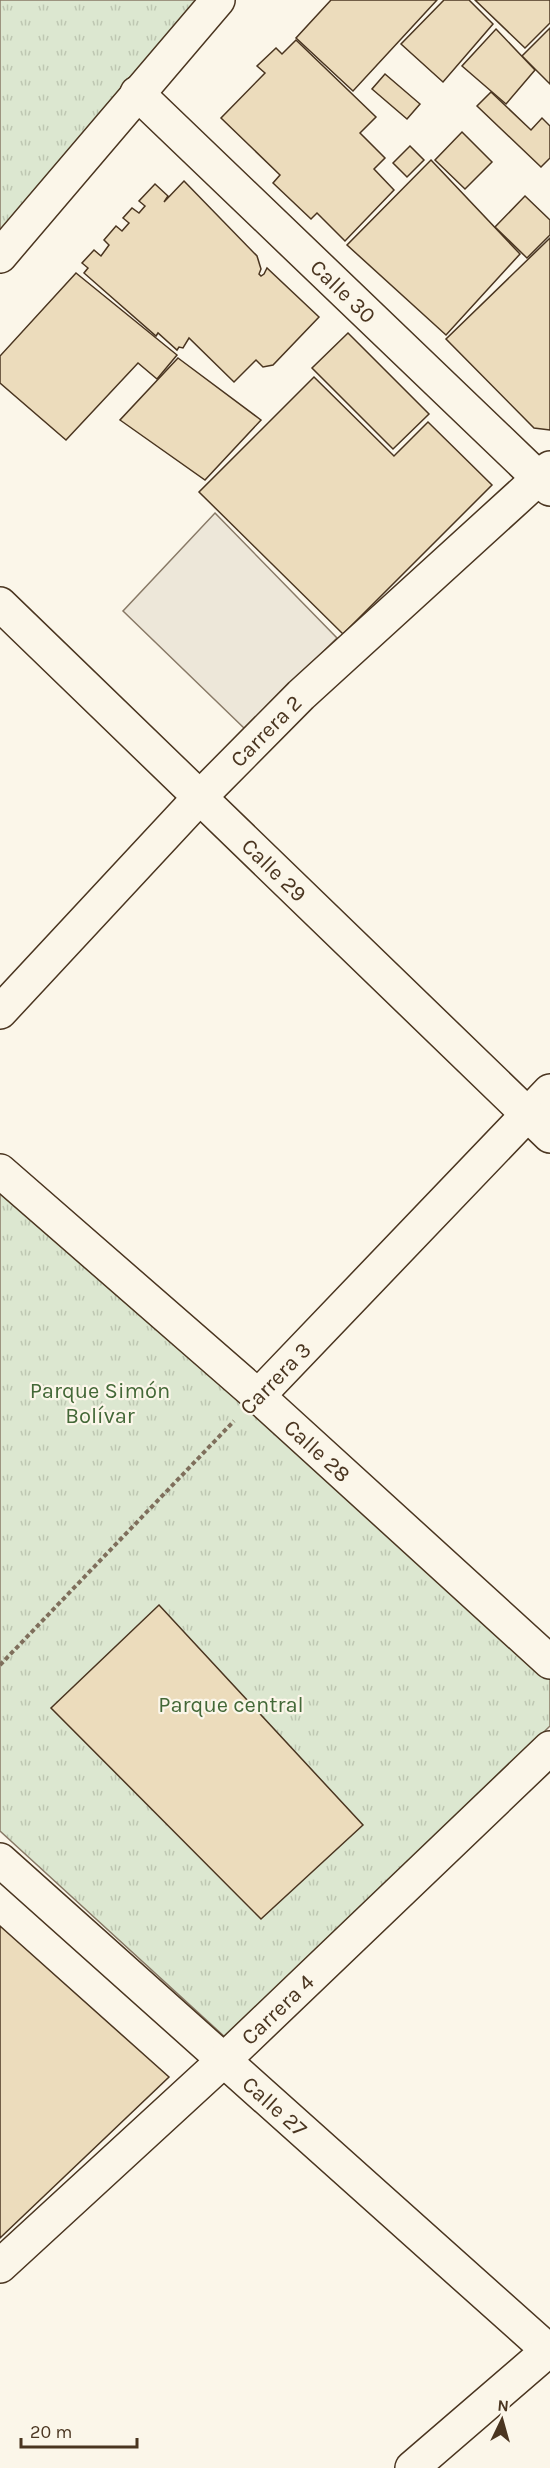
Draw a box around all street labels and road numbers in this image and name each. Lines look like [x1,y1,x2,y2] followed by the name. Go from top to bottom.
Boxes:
[305,254,381,329] street label: Calle 30
[225,690,308,773] street label: Carrera 2
[236,833,312,907] street label: Calle 29
[235,1337,317,1420] street label: Carrera 3
[278,1414,356,1488] street label: Calle 28
[236,1969,320,2050] street label: Carrera 4
[237,2071,312,2142] street label: Calle 27

